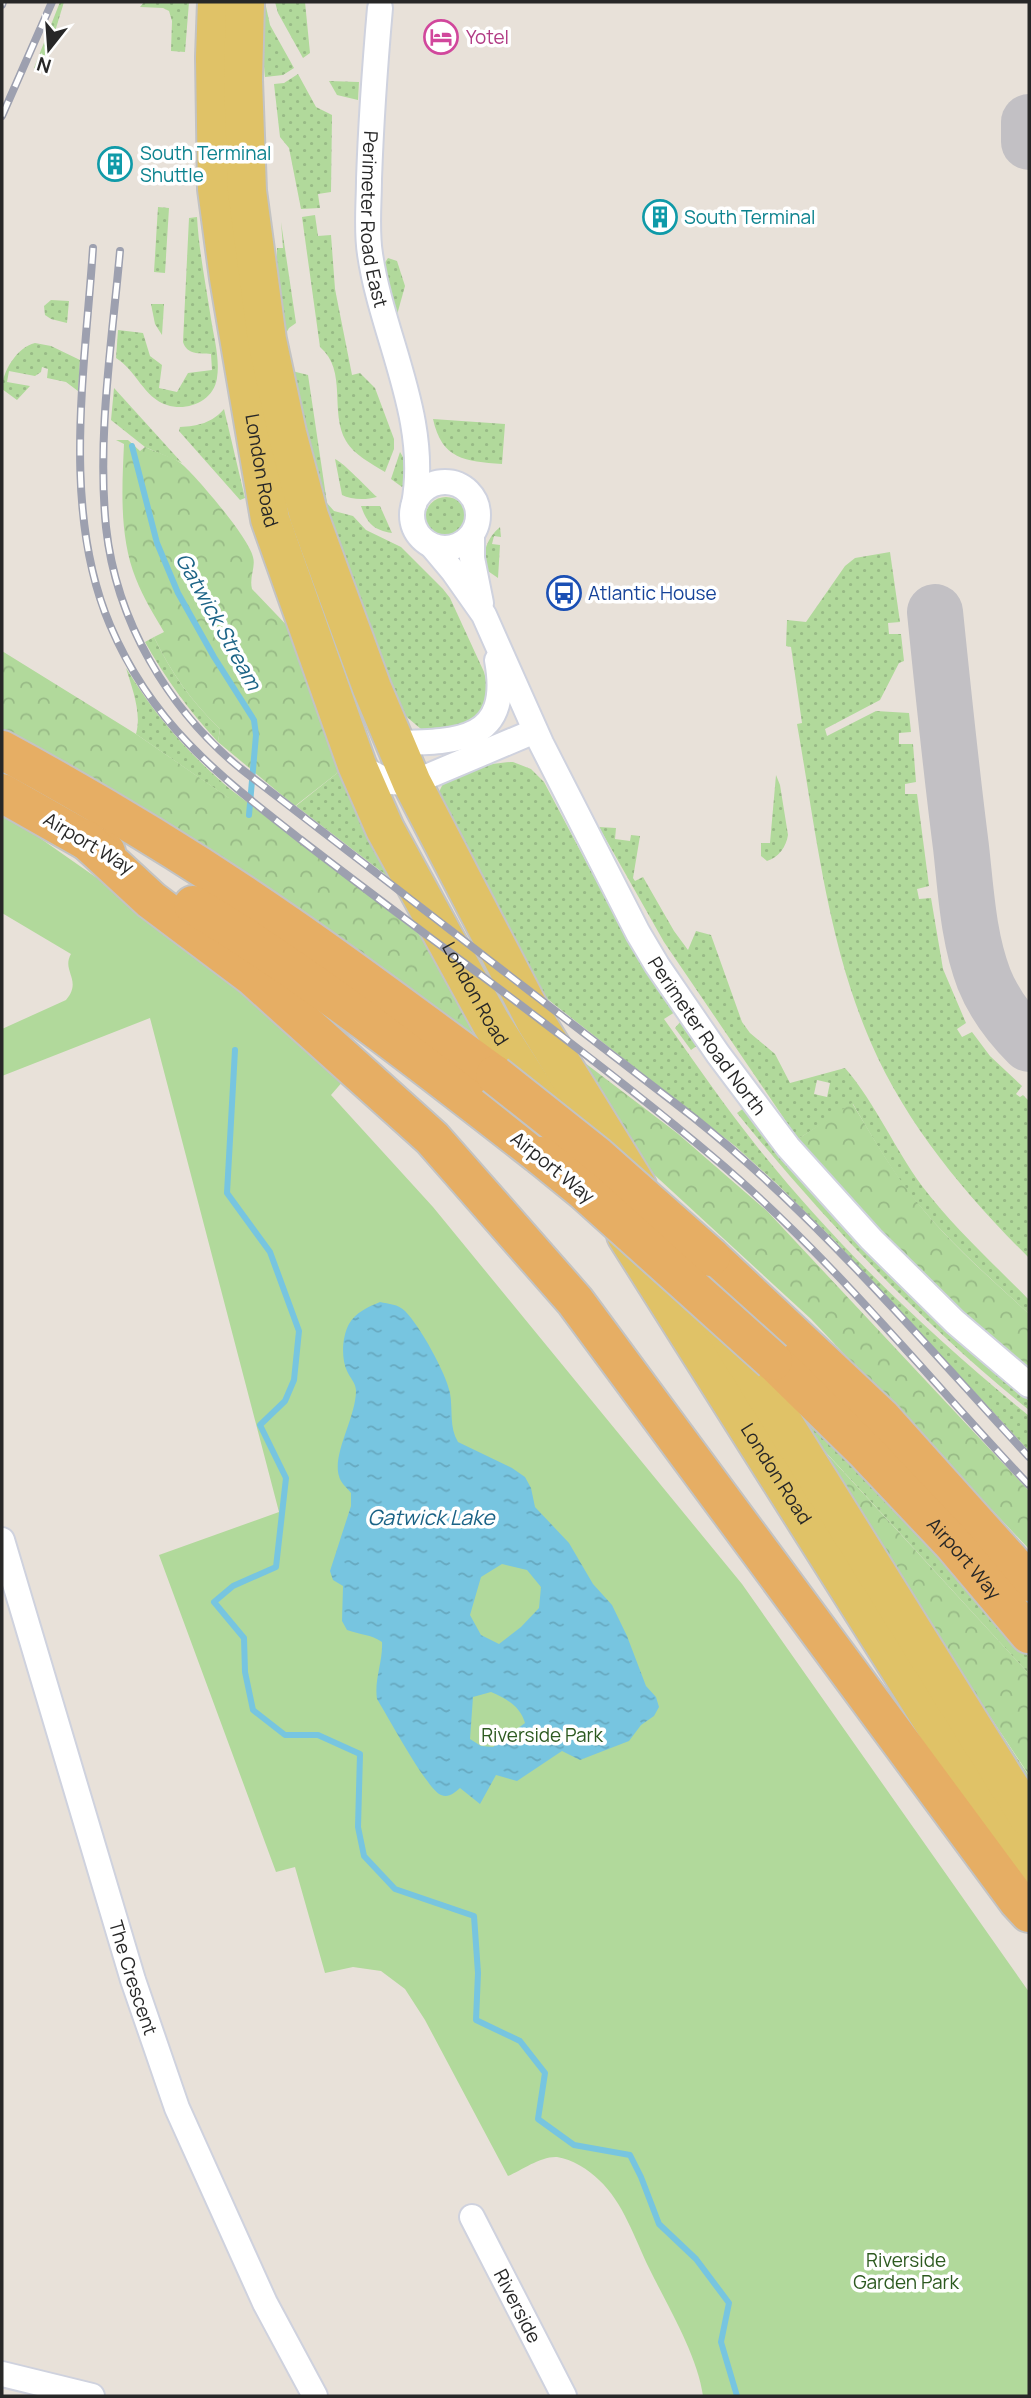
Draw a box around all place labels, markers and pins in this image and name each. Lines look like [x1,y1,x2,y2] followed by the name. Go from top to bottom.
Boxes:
[422,18,460,56] hotel icon: Yotel
[466,24,509,50] place label: Yotel
[140,140,272,188] place label: South Terminal Shuttle
[96,145,134,183] building icon: South Terminal Shuttle
[641,198,679,236] building icon: South Terminal
[684,204,816,230] place label: South Terminal
[545,574,583,612] bus stop icon: Atlantic House
[588,580,717,606] place label: Atlantic House

